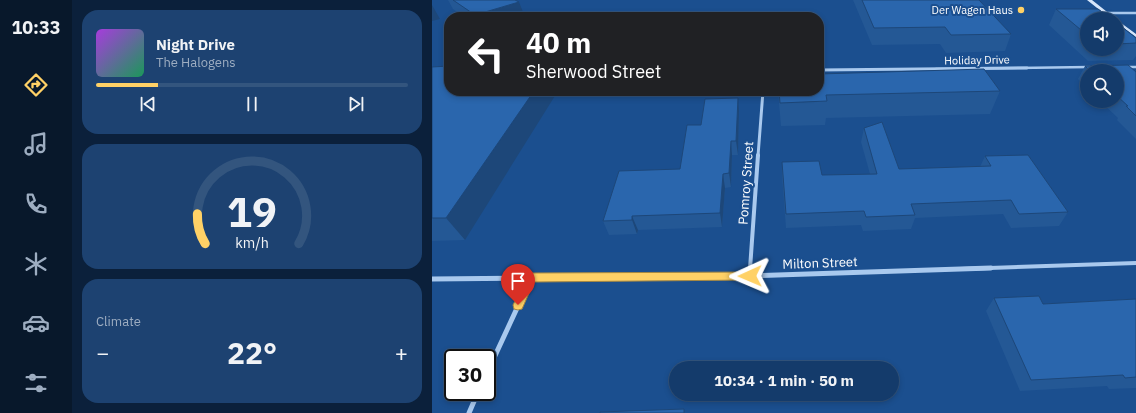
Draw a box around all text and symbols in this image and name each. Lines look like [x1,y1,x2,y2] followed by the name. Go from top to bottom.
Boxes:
[932,3,1013,17] place label: Der Wagen Haus
[1016,5,1026,15] marker: Der Wagen Haus
[1080,12,1124,108] map controls
[1080,12,1124,56] button: sound
[11,16,61,39] text: 10:33
[526,24,591,61] text: 40 m
[460,28,512,80] icon: left
[156,35,235,54] text: Night Drive
[944,52,1010,68] street label: Holiday Drive
[156,54,236,71] text: The Halogens
[526,60,661,83] text: Sherwood Street
[1080,64,1124,108] button: search
[22,71,50,99] icon: directions
[137,93,159,115] icon: previous
[241,93,263,115] icon: pause
[345,93,367,115] icon: next
[22,130,50,158] icon: music
[735,141,757,225] street label: Pomroy Street
[227,184,277,238] text: 19
[22,190,50,218] icon: phone
[235,233,269,252] text: km/h
[22,250,50,278] icon: climate
[782,253,858,273] street label: Milton Street
[729,255,771,297] position arrow
[501,264,535,305] pin
[507,270,529,292] icon: arrive
[22,309,50,337] icon: car
[96,313,141,330] text: Climate
[227,333,277,372] text: 22°
[96,338,109,367] text: −
[395,338,408,367] text: +
[444,349,496,401] speed limit sign: 30
[22,369,50,397] icon: filters
[714,371,854,390] text: 10:34 · 1 min · 50 m

